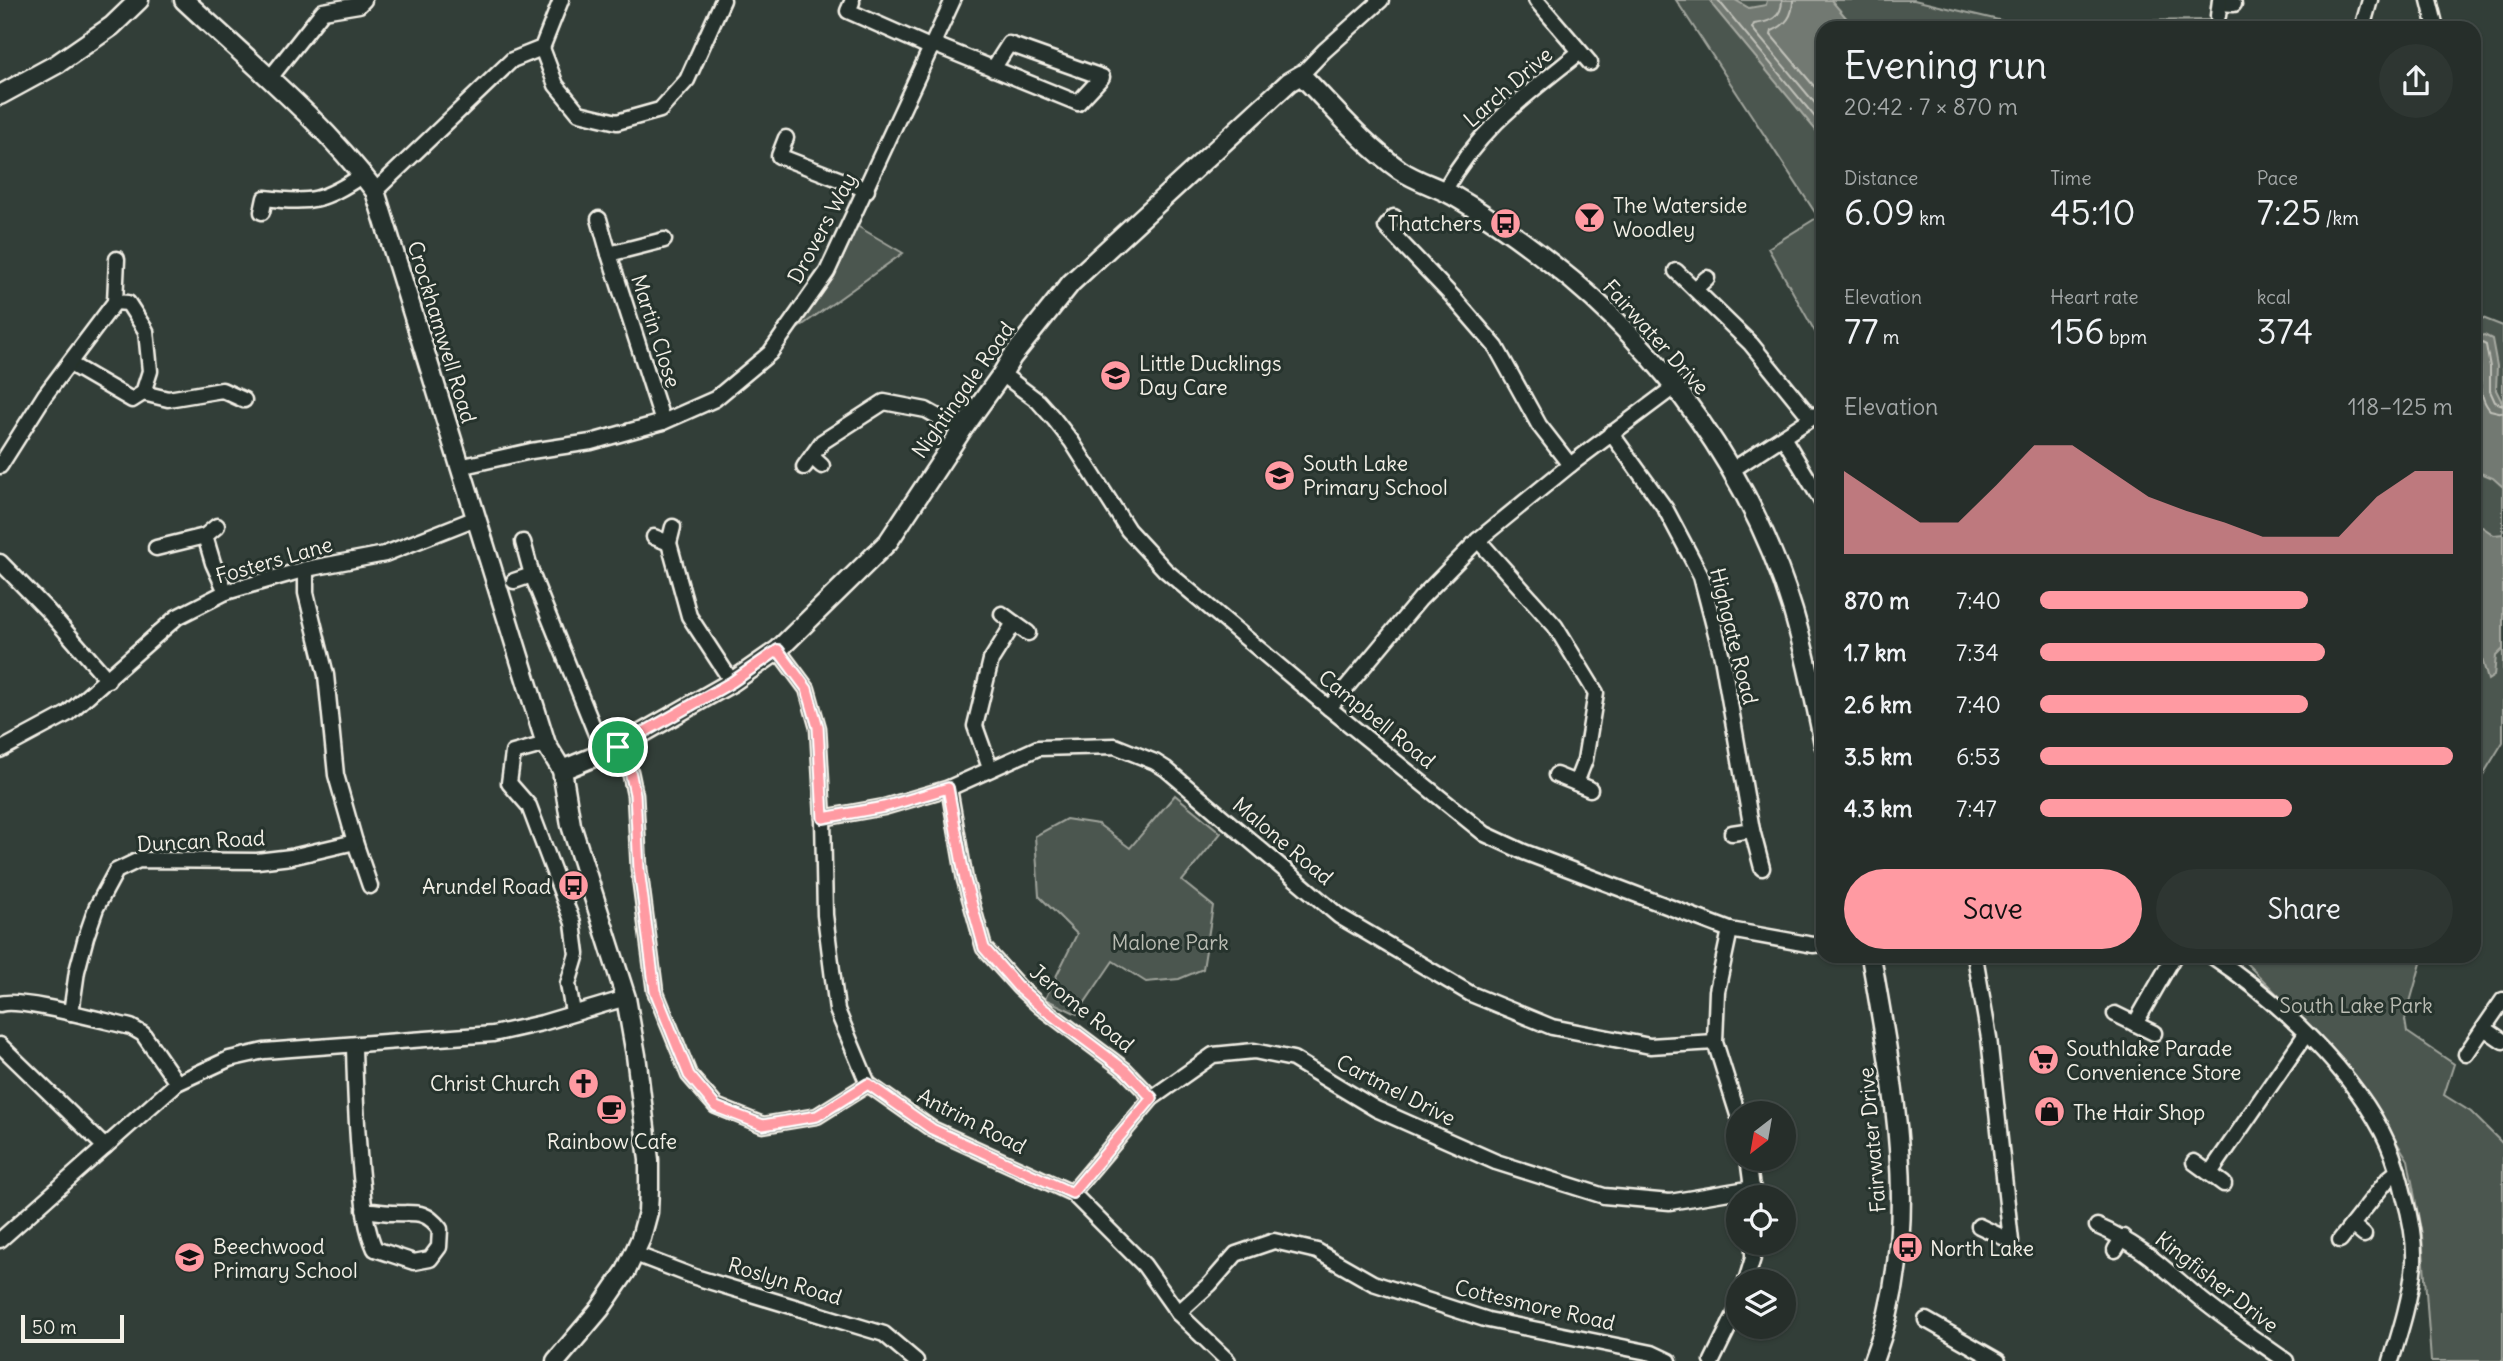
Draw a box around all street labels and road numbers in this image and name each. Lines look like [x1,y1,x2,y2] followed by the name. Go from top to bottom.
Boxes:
[1458,41,1558,133] street label: Larch Drive
[781,168,863,288] street label: Drovers Way
[401,238,483,426] street label: Crockhamwell Road
[625,271,687,391] street label: Martin Close
[1597,274,1715,400] street label: Fairwater Drive
[906,316,1020,464] street label: Nightingale Road
[212,530,336,590] street label: Fosters Lane
[1704,565,1764,707] street label: Highgate Road
[1313,664,1441,774] street label: Campbell Road
[1227,791,1339,891] street label: Malone Road
[136,824,266,858] street label: Duncan Road
[1024,958,1140,1058] street label: Jerome Road
[1332,1048,1460,1132] street label: Cartmel Drive
[1852,1066,1892,1214] street label: Fairwater Drive
[913,1082,1031,1160] street label: Antrim Road
[2150,1225,2284,1339] street label: Kingfisher Drive
[725,1251,845,1311] street label: Roslyn Road
[1452,1273,1618,1337] street label: Cottesmore Road

